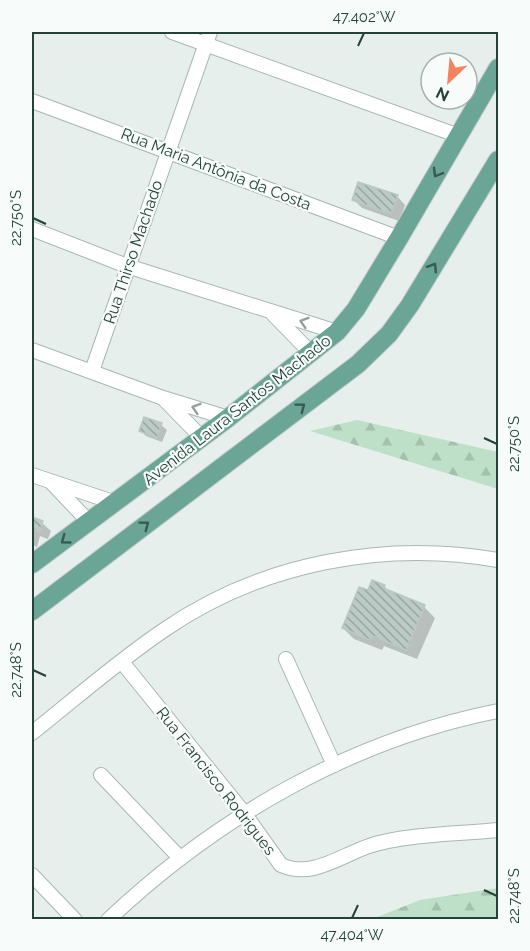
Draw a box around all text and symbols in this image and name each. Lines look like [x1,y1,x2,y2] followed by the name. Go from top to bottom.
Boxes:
[333,8,396,26] text: 47.402°W
[419,51,479,111] north arrow
[433,83,452,105] text: N
[118,124,314,214] street label: Rua Maria Antônia da Costa
[433,167,444,177] one-way arrow
[99,178,167,326] street label: Rua Thirso Machado
[7,190,25,246] text: 22.750°S
[425,263,437,273] one-way arrow
[299,317,310,329] one-way arrow
[139,331,335,489] street label: Avenida Laura Santos Machado
[191,403,202,415] one-way arrow
[294,404,305,415] one-way arrow
[505,416,523,472] text: 22.750°S
[138,521,149,532] one-way arrow
[60,533,71,544] one-way arrow
[7,642,25,698] text: 22.748°S
[152,703,280,859] street label: Rua Francisco Rodrigues
[505,868,523,924] text: 22.748°S
[320,926,384,944] text: 47.404°W

